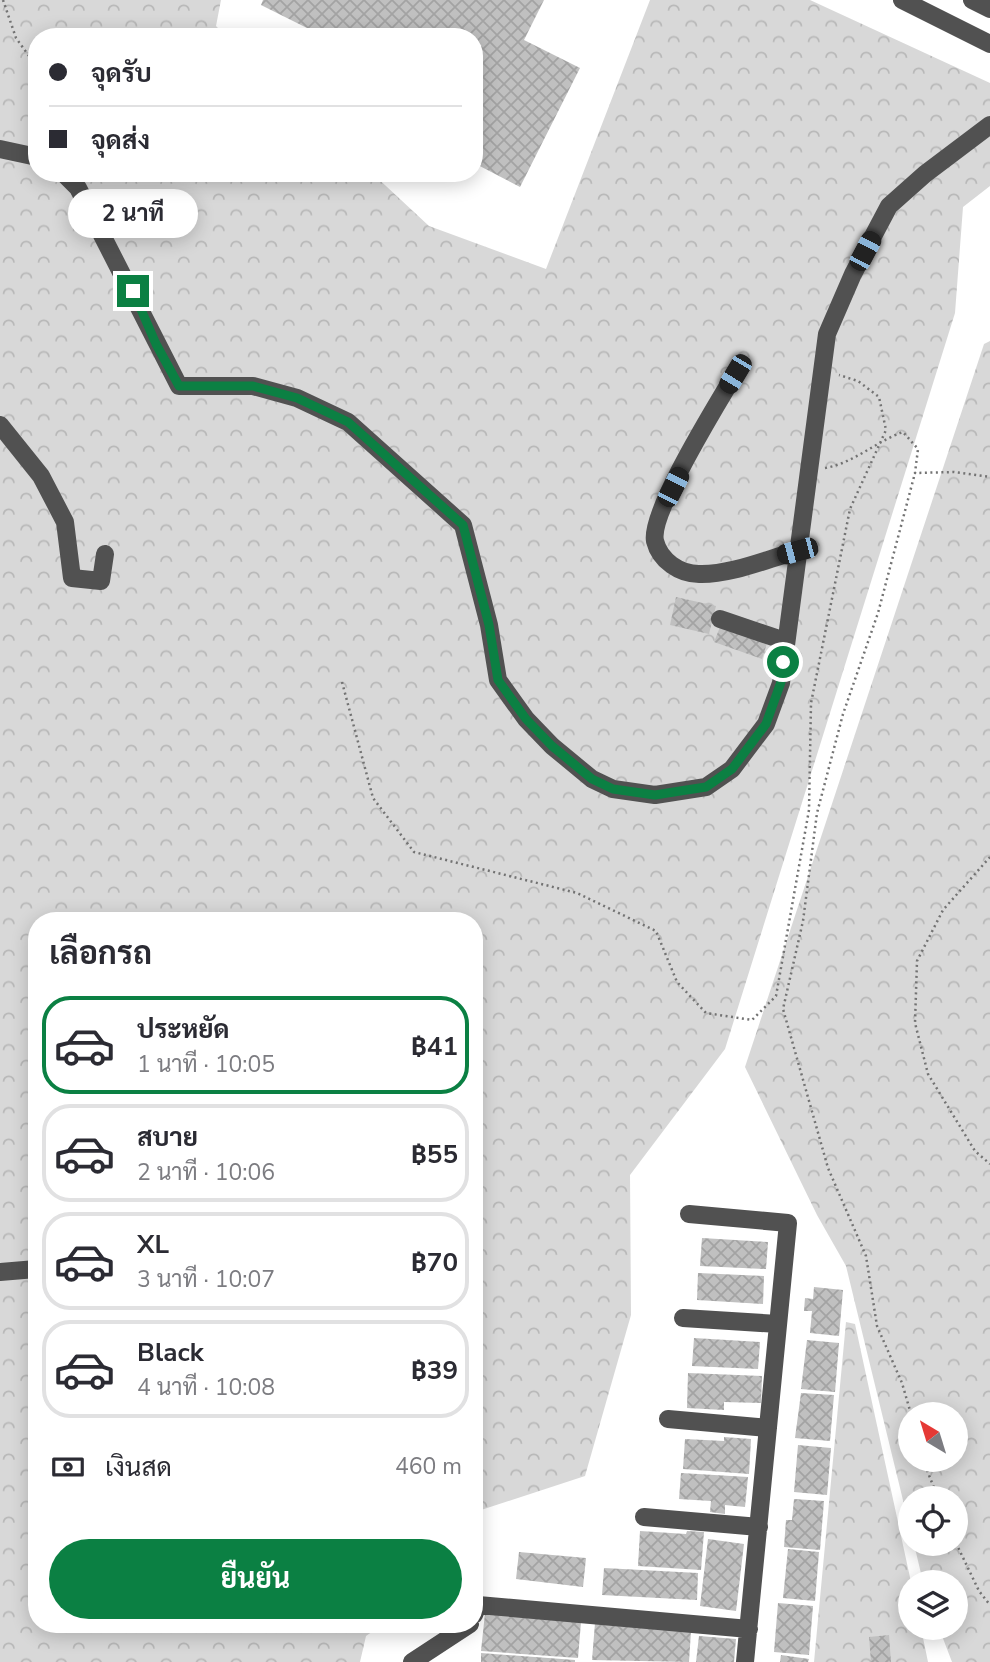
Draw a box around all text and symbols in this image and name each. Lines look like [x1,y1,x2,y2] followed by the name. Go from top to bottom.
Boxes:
[91,56,152,91] text: จุดรับ
[91,123,150,158] text: จุดส่ง
[68,190,198,238] callout: 2 นาที
[102,198,164,229] text: 2 นาที
[846,228,885,274] car
[117,275,149,307] route end
[716,351,755,397] car
[655,464,692,510] car
[774,535,821,567] car
[767,646,799,678] route start
[49,932,152,975] text: เลือกรถ
[137,1012,230,1047] text: ประหยัด
[53,1014,116,1077] icon: car
[411,1029,458,1064] text: ฿41
[137,1049,275,1080] text: 1 นาที · 10:05
[137,1120,198,1155] text: สบาย
[53,1122,116,1185] icon: car
[411,1137,458,1172] text: ฿55
[137,1157,275,1188] text: 2 นาที · 10:06
[137,1227,169,1262] text: XL
[53,1230,116,1293] icon: car
[411,1245,458,1280] text: ฿70
[137,1264,275,1295] text: 3 นาที · 10:07
[137,1335,204,1370] text: Black
[53,1338,116,1401] icon: car
[411,1353,458,1388] text: ฿39
[137,1372,275,1403] text: 4 นาที · 10:08
[898,1402,968,1472] north arrow
[898,1402,968,1640] map controls
[49,1448,87,1486] icon: cash
[105,1450,172,1485] text: เงินสด
[395,1451,462,1482] text: 460 m
[898,1486,968,1556] button: locate
[49,1539,462,1619] button: ยืนยัน
[898,1570,968,1640] button: layers

